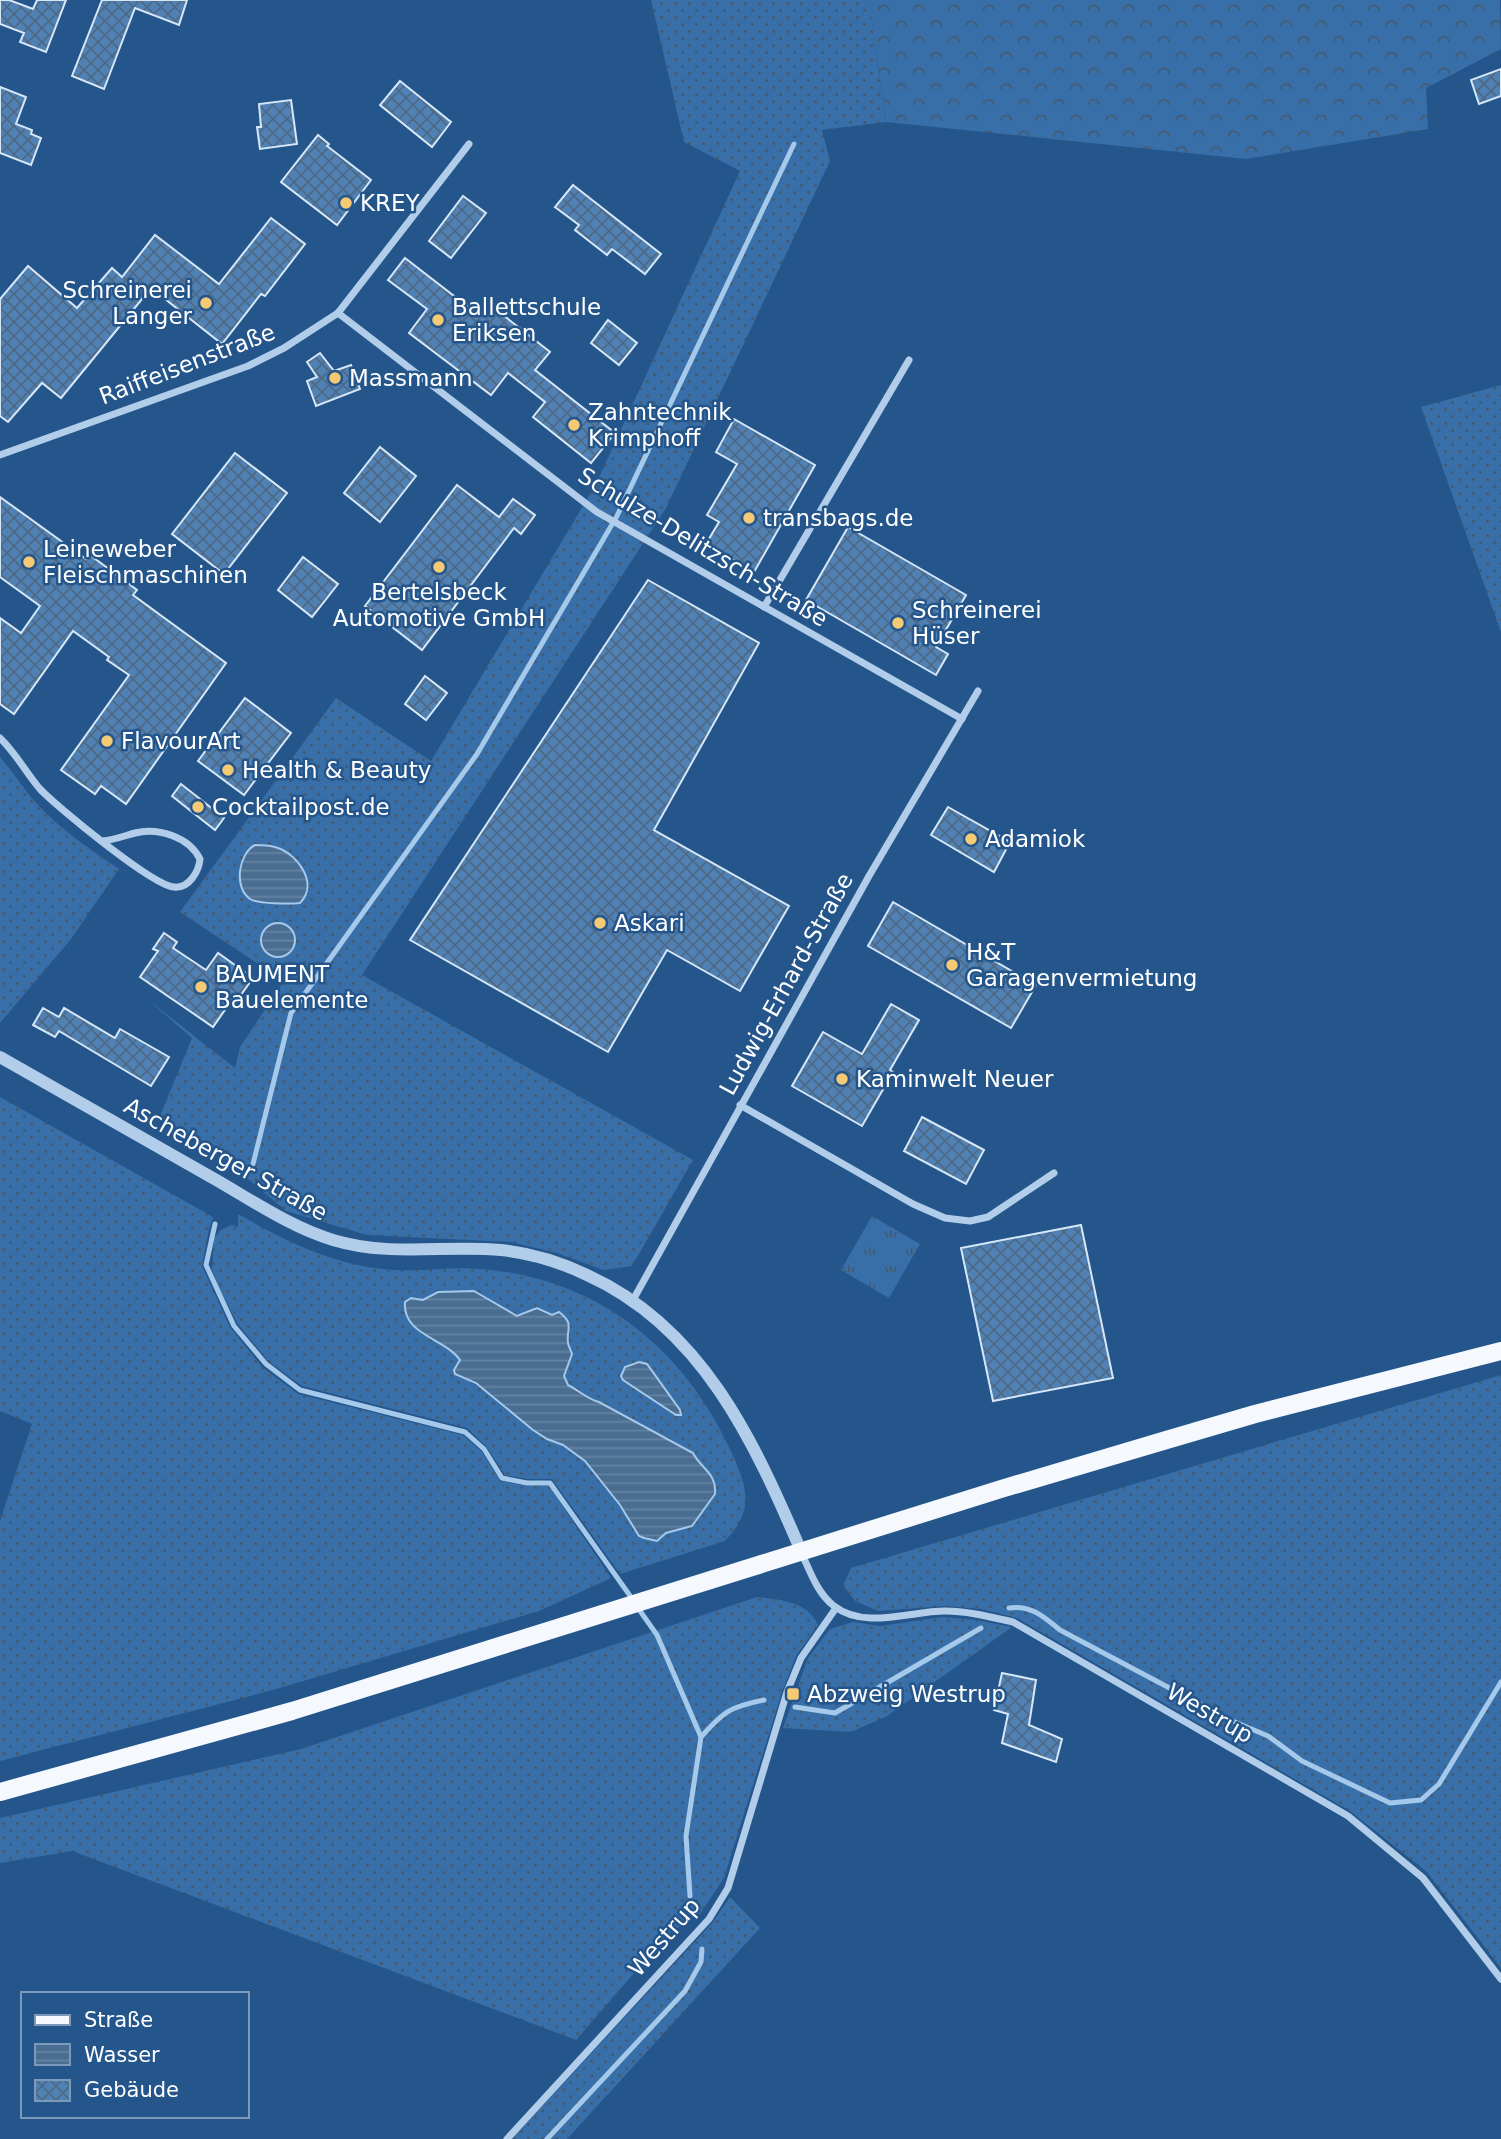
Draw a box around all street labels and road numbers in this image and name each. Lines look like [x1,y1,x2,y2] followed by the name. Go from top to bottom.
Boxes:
[95,318,279,410] street label: Raiffeisenstraße
[574,462,832,632] street label: Schulze-Delitzsch-Straße
[714,868,858,1100] street label: Ludwig-Erhard-Straße
[120,1092,332,1226] street label: Ascheberger Straße
[1162,1678,1258,1748] street label: Westrup
[623,1893,705,1981] street label: Westrup

